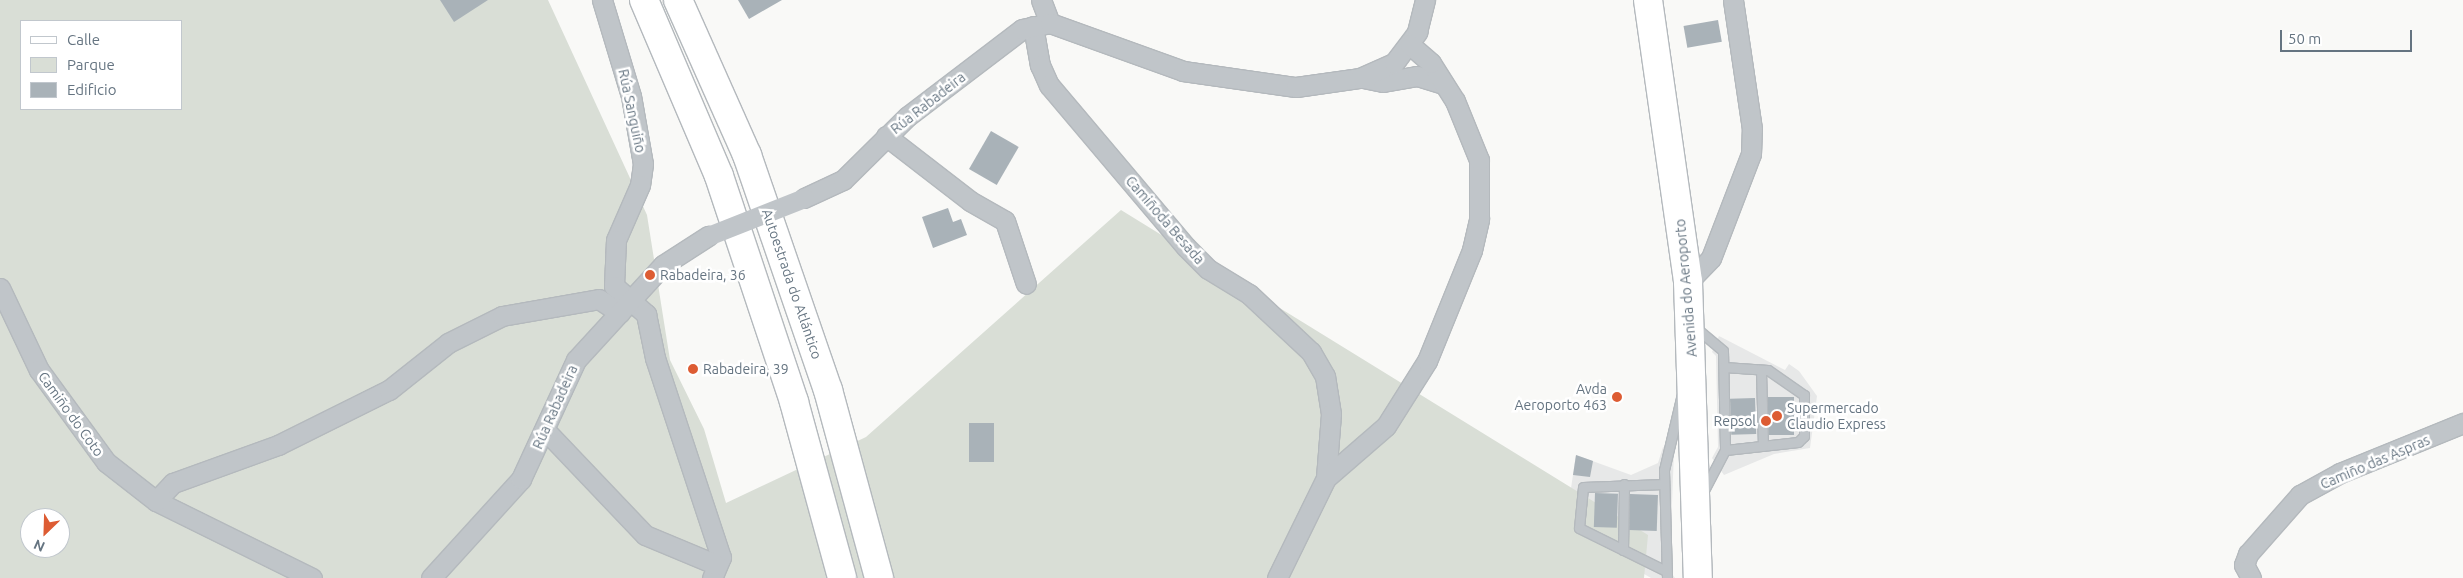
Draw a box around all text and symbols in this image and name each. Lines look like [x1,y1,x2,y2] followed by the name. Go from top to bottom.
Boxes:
[20,20,182,110] legend
[2283,20,2416,52] scale bar
[2288,30,2321,47] text: 50 m
[67,31,100,48] text: Calle
[67,56,115,73] text: Parque
[615,68,649,154] street label: Rúa Sanguiño
[887,69,969,137] street label: Rúa Rabadeira
[67,81,116,98] text: Edificio
[1122,172,1208,268] street label: Camiñoda Besada
[758,207,826,361] street label: Autoestrada do Atlántico
[1672,218,1700,358] street label: Avenida do Aeroporto
[660,267,746,283] place label: Rabadeira, 36
[644,269,656,281] marker: Rabadeira, 36
[703,361,789,377] place label: Rabadeira, 39
[529,362,581,452] street label: Rúa Rabadeira
[687,363,699,375] marker: Rabadeira, 39
[35,368,107,460] street label: Camiño do Coto
[1514,381,1607,414] place label: Avda Aeroporto 463
[1611,391,1623,403] marker: Avda Aeroporto 463
[1787,400,1886,432] place label: Supermercado Claudio Express
[1771,410,1783,422] marker: Supermercado Claudio Express
[1713,413,1756,429] place label: Repsol
[1760,415,1772,427] marker: Repsol
[2318,431,2432,493] street label: Camiño das Aspras
[20,508,70,558] north arrow
[31,536,47,555] text: N

